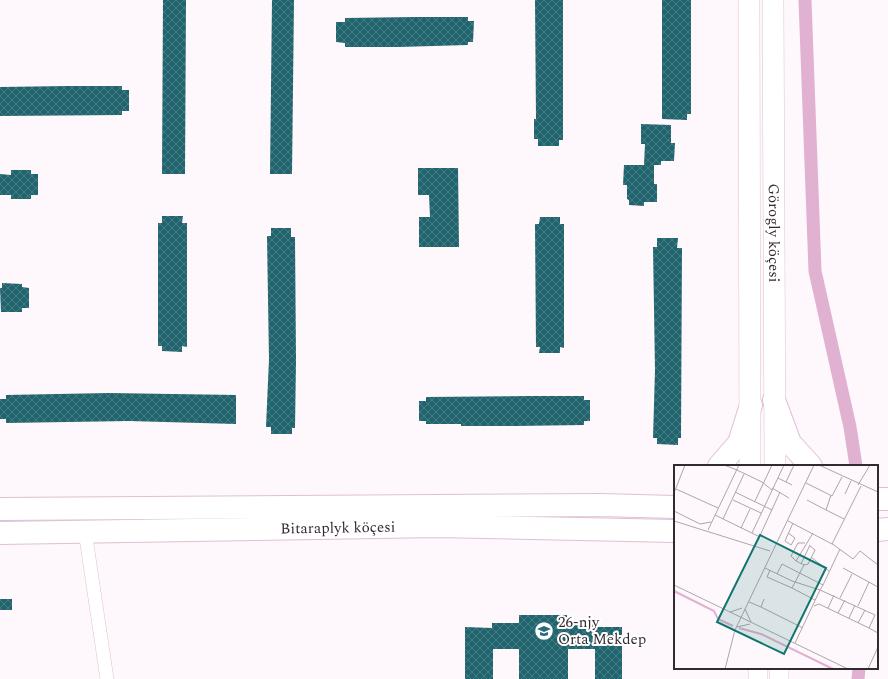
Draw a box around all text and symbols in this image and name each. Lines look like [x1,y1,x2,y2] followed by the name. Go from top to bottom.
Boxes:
[762,183,785,283] street label: Görogly köçesi
[674,465,878,669] inset map
[280,516,396,541] street label: Bitaraplyk köçesi
[558,611,646,651] place label: 26-njy Orta Mekdep
[533,620,555,642] school or university icon: 26-njy Orta Mekdep

